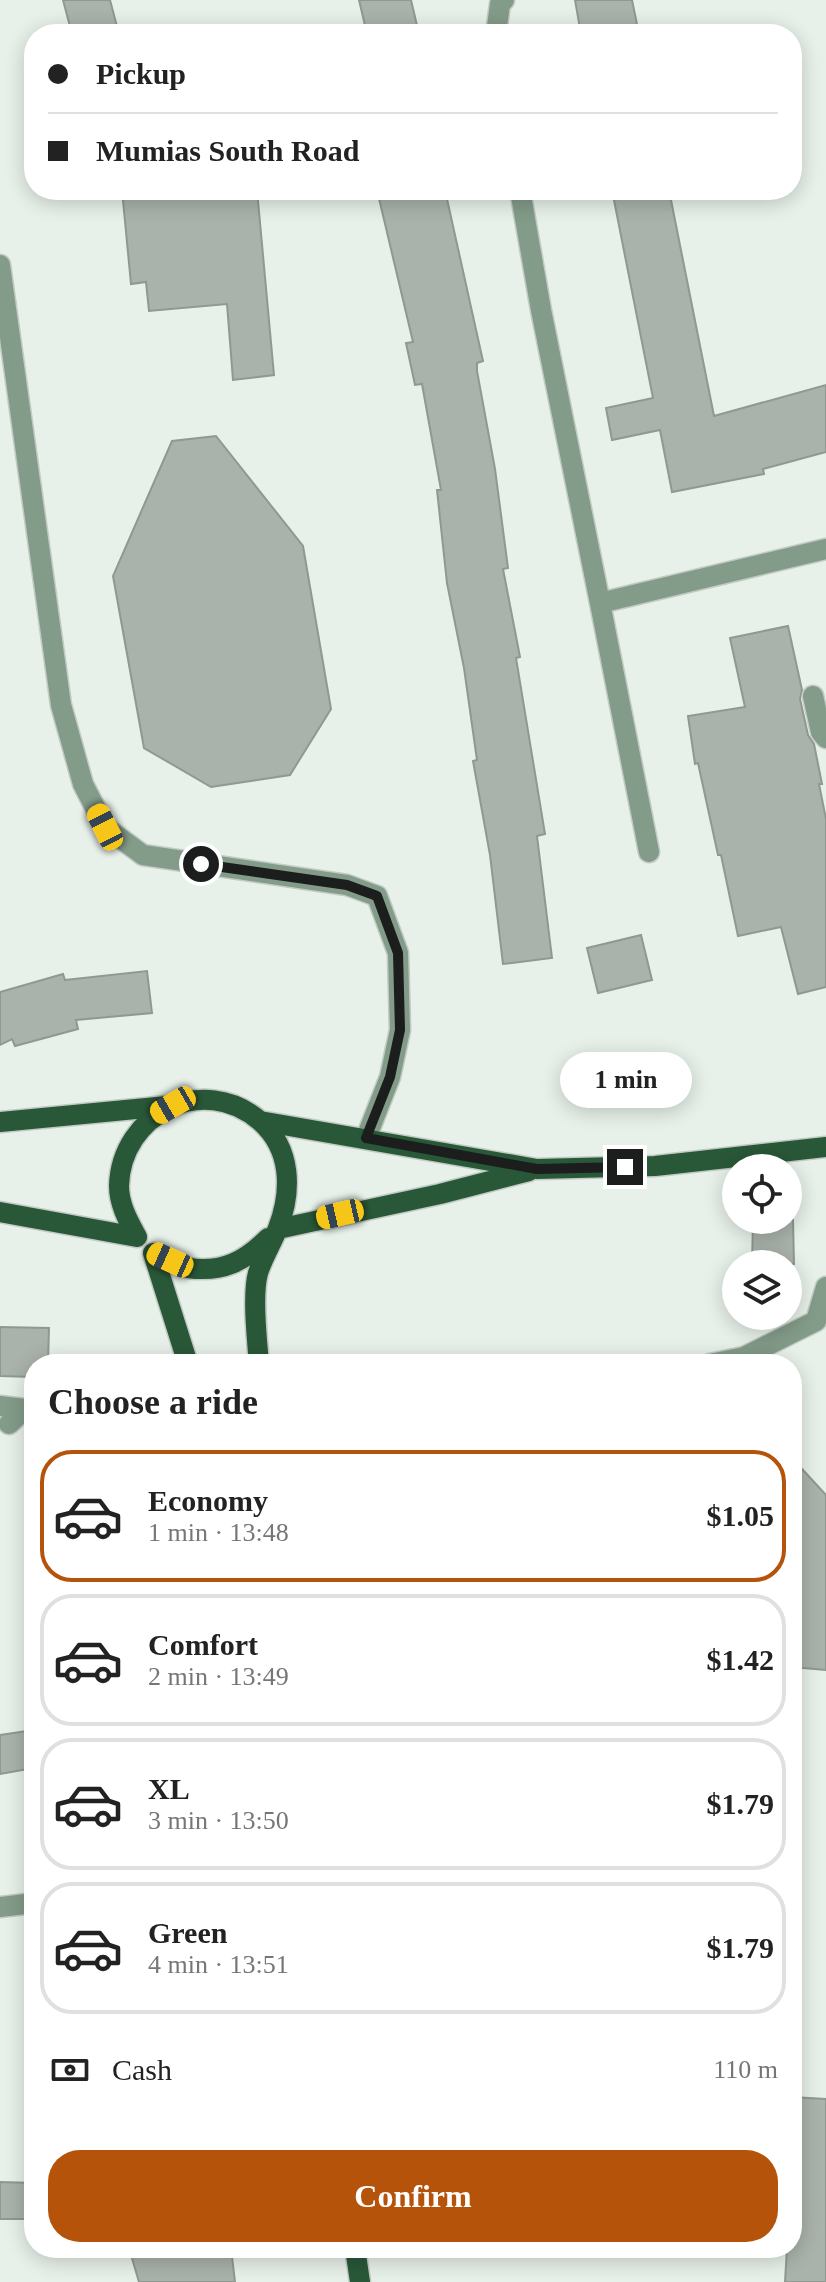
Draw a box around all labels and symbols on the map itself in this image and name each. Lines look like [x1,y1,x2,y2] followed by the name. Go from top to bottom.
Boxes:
[83,800,127,854] car
[183,846,219,882] route start
[559,1051,691,1107] callout: 1 min
[146,1083,200,1127] car
[607,1149,643,1185] route end
[314,1197,366,1231] car
[143,1239,197,1281] car

